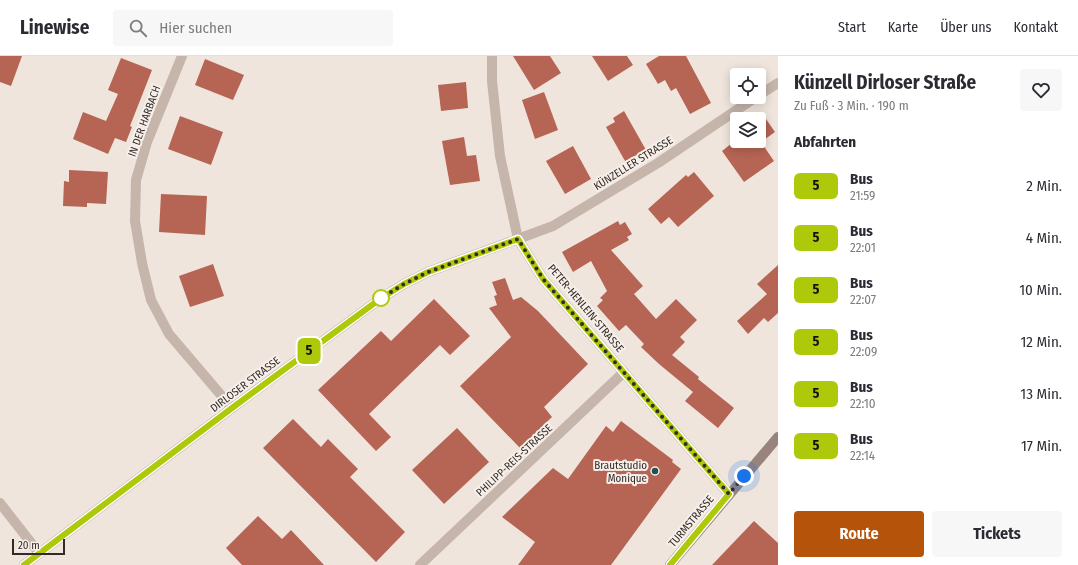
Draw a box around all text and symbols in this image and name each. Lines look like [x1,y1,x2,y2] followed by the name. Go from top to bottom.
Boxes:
[113,10,393,46] search box
[20,16,89,39] text: Linewise
[127,17,149,39] icon: search
[159,19,232,37] text: Hier suchen
[838,19,866,36] text: Start
[888,19,918,36] text: Karte
[940,19,992,36] text: Über uns
[1014,19,1058,36] text: Kontakt
[730,68,766,148] map controls
[730,68,766,104] button: locate
[1020,69,1062,111] button: heart
[794,71,976,94] text: Künzell Dirloser Straße
[126,84,163,158] street label: IN DER HARBACH
[794,98,909,113] text: Zu Fuß · 3 Min. · 190 m
[730,112,766,148] button: layers
[794,133,856,151] text: Abfahrten
[591,134,675,193] street label: KÜNZELLER STRASSE
[850,170,873,188] text: Bus
[813,177,819,194] text: 5
[1026,177,1062,195] text: 2 Min.
[850,188,875,203] text: 21:59
[850,222,873,240] text: Bus
[813,229,819,246] text: 5
[1026,229,1062,247] text: 4 Min.
[850,240,876,255] text: 22:01
[545,262,626,355] street label: PETER-HENLEIN-STRASSE
[850,274,873,292] text: Bus
[813,281,819,298] text: 5
[1019,281,1062,299] text: 10 Min.
[372,289,390,307] unlabelled marker
[850,292,876,307] text: 22:07
[850,326,873,344] text: Bus
[813,333,819,350] text: 5
[1020,333,1062,351] text: 12 Min.
[296,338,322,364] line badge: 5
[306,342,312,359] text: 5
[850,344,877,359] text: 22:09
[208,354,283,415] street label: DIRLOSER STRASSE
[850,378,873,396] text: Bus
[813,385,819,402] text: 5
[1020,385,1062,403] text: 13 Min.
[850,396,876,411] text: 22:10
[473,422,555,499] street label: PHILIPP-REIS-STRASSE
[850,430,873,448] text: Bus
[813,437,819,454] text: 5
[1021,437,1062,455] text: 17 Min.
[850,448,875,463] text: 22:14
[594,459,647,485] place label: Brautstudio Monique
[650,466,660,476] marker: Brautstudio Monique
[734,466,754,486] your location
[666,493,717,550] street label: TURMSTRASSE
[794,511,924,557] button: Route
[932,511,1062,557] button: Tickets
[12,537,65,556] scale bar
[18,539,40,552] text: 20 m

